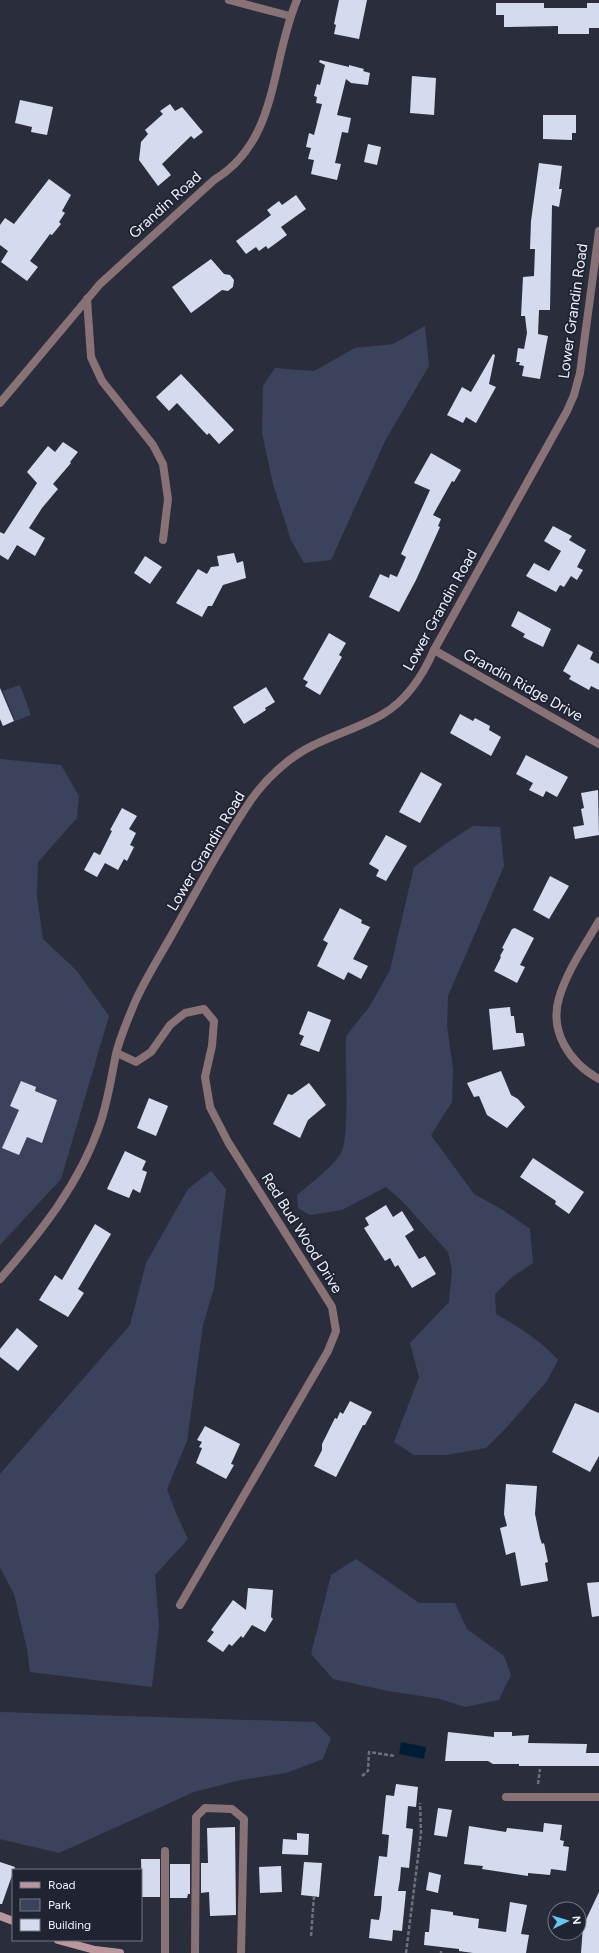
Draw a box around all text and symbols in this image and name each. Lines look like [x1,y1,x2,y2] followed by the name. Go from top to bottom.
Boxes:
[125,168,205,242] street label: Grandin Road
[555,242,591,380] street label: Lower Grandin Road
[399,546,481,674] street label: Lower Grandin Road
[460,645,586,725] street label: Grandin Ridge Drive
[163,788,249,914] street label: Lower Grandin Road
[258,1170,346,1296] street label: Red Bud Wood Drive
[12,1869,142,1941] legend
[48,1878,76,1892] text: Road
[48,1898,71,1912] text: Park
[547,1901,587,1941] north arrow
[570,1915,583,1925] text: N
[48,1918,91,1932] text: Building

